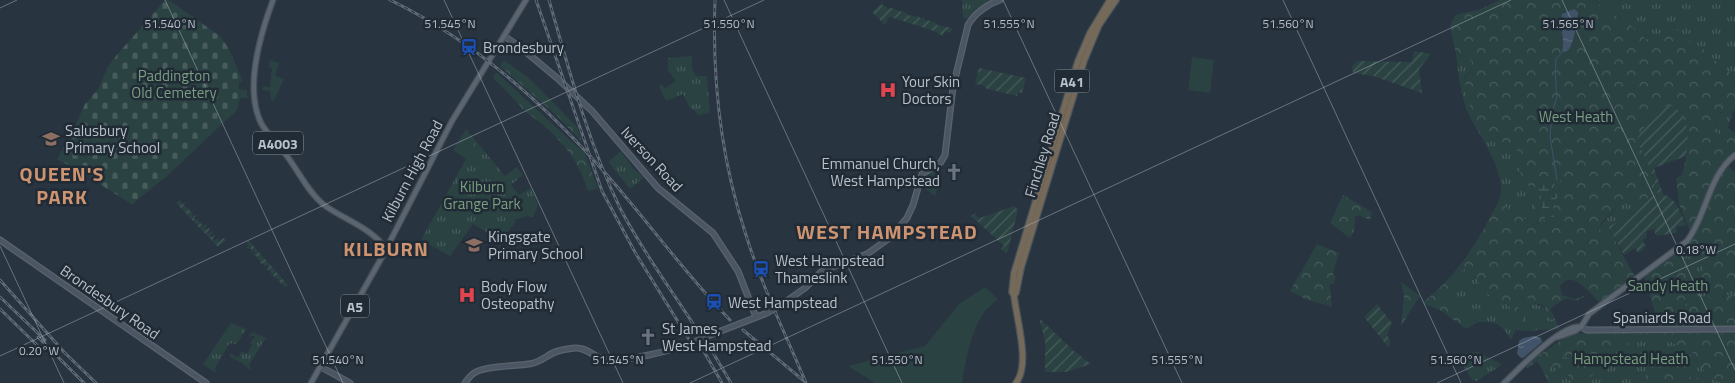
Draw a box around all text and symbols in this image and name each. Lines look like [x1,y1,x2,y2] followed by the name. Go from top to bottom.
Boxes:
[144,14,196,33] text: 51.540°N
[424,14,476,33] text: 51.545°N
[703,14,755,33] text: 51.550°N
[983,14,1035,33] text: 51.555°N
[1262,14,1314,33] text: 51.560°N
[1542,14,1594,33] text: 51.565°N
[483,36,564,59] place label: Brondesbury
[459,37,479,57] station icon: Brondesbury
[131,64,217,104] park label: Paddington Old Cemetery
[902,70,960,110] place label: Your Skin Doctors
[1054,70,1090,92] road number: A41
[878,80,898,100] hospital icon: Your Skin Doctors
[1539,105,1613,128] park label: West Heath
[1018,110,1066,200] street label: Finchley Road
[375,116,449,226] street label: Kilburn High Road
[65,119,160,159] place label: Salusbury Primary School
[616,121,688,197] street label: Iverson Road
[41,129,61,149] school or university icon: Salusbury Primary School
[253,132,303,154] road number: A4003
[822,152,940,192] place label: Emmanuel Church, West Hampstead
[20,158,104,212] district label: QUEEN'S PARK
[944,162,964,182] church icon: Emmanuel Church, West Hampstead
[443,175,521,215] park label: Kilburn Grange Park
[796,216,978,247] district label: WEST HAMPSTEAD
[488,225,583,265] place label: Kingsgate Primary School
[343,233,429,264] district label: KILBURN
[464,235,484,255] school or university icon: Kingsgate Primary School
[1676,240,1716,259] text: 0.18°W
[775,249,884,289] place label: West Hampstead Thameslink
[56,259,164,345] street label: Brondesbury Road
[751,259,771,279] station icon: West Hampstead Thameslink
[1628,274,1708,297] park label: Sandy Heath
[481,275,555,315] place label: Body Flow Osteopathy
[457,285,477,305] hospital icon: Body Flow Osteopathy
[728,291,837,314] place label: West Hampstead
[704,292,724,312] station icon: West Hampstead
[341,294,369,318] road number: A5
[1613,306,1711,329] street label: Spaniards Road
[662,317,771,357] place label: St James, West Hampstead
[638,327,658,347] church icon: St James, West Hampstead
[19,341,59,360] text: 0.20°W
[1573,347,1689,370] park label: Hampstead Heath
[312,350,364,369] text: 51.540°N
[592,350,644,369] text: 51.545°N
[871,350,923,369] text: 51.550°N
[1151,350,1203,369] text: 51.555°N
[1430,350,1482,369] text: 51.560°N

